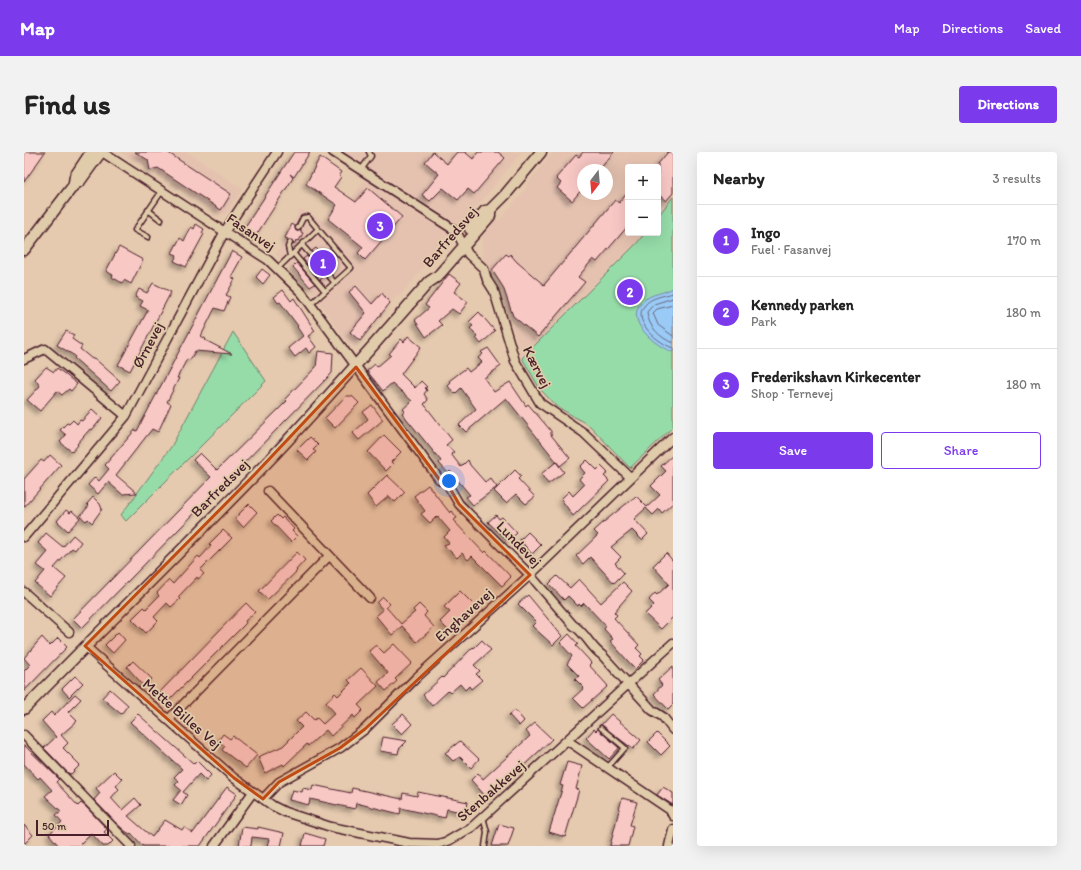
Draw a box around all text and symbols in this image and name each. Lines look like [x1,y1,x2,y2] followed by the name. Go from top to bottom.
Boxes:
[20,17,55,40] text: Map
[894,20,920,37] text: Map
[942,20,1003,37] text: Directions
[1025,20,1061,37] text: Saved
[959,86,1057,123] button: Directions
[24,87,111,121] text: Find us
[577,164,613,200] north arrow
[625,164,661,236] map controls
[625,164,661,200] button: +
[713,168,765,188] text: Nearby
[992,171,1041,186] text: 3 results
[625,200,661,236] button: −
[419,203,481,271] street label: Barfredsvej
[223,209,279,255] street label: Fasanvej
[367,211,393,241] pin: 3
[751,224,780,242] text: Ingo
[723,233,729,248] text: 1
[1007,233,1041,248] text: 170 m
[751,242,831,257] text: Fuel · Fasanvej
[310,248,336,278] pin: 1
[617,277,643,307] pin: 2
[751,296,854,314] text: Kennedy parken
[723,305,729,320] text: 2
[1006,305,1041,320] text: 180 m
[751,314,777,329] text: Park
[128,319,168,371] street label: Ørnevej
[519,343,555,391] street label: Kærvej
[751,368,920,386] text: Frederikshavn Kirkecenter
[722,377,730,392] text: 3
[1006,377,1041,392] text: 180 m
[751,386,833,401] text: Shop · Ternevej
[713,432,873,469] button: Save
[881,432,1041,469] button: Share
[187,455,253,521] street label: Barfredsvej
[439,471,459,491] your location
[493,517,545,571] street label: Lundevej
[431,584,497,646] street label: Enghavevej
[139,675,225,753] street label: Mette Billes Vej
[453,756,529,826] street label: Stenbakkevej
[36,818,109,837] scale bar
[42,820,66,833] text: 50 m

